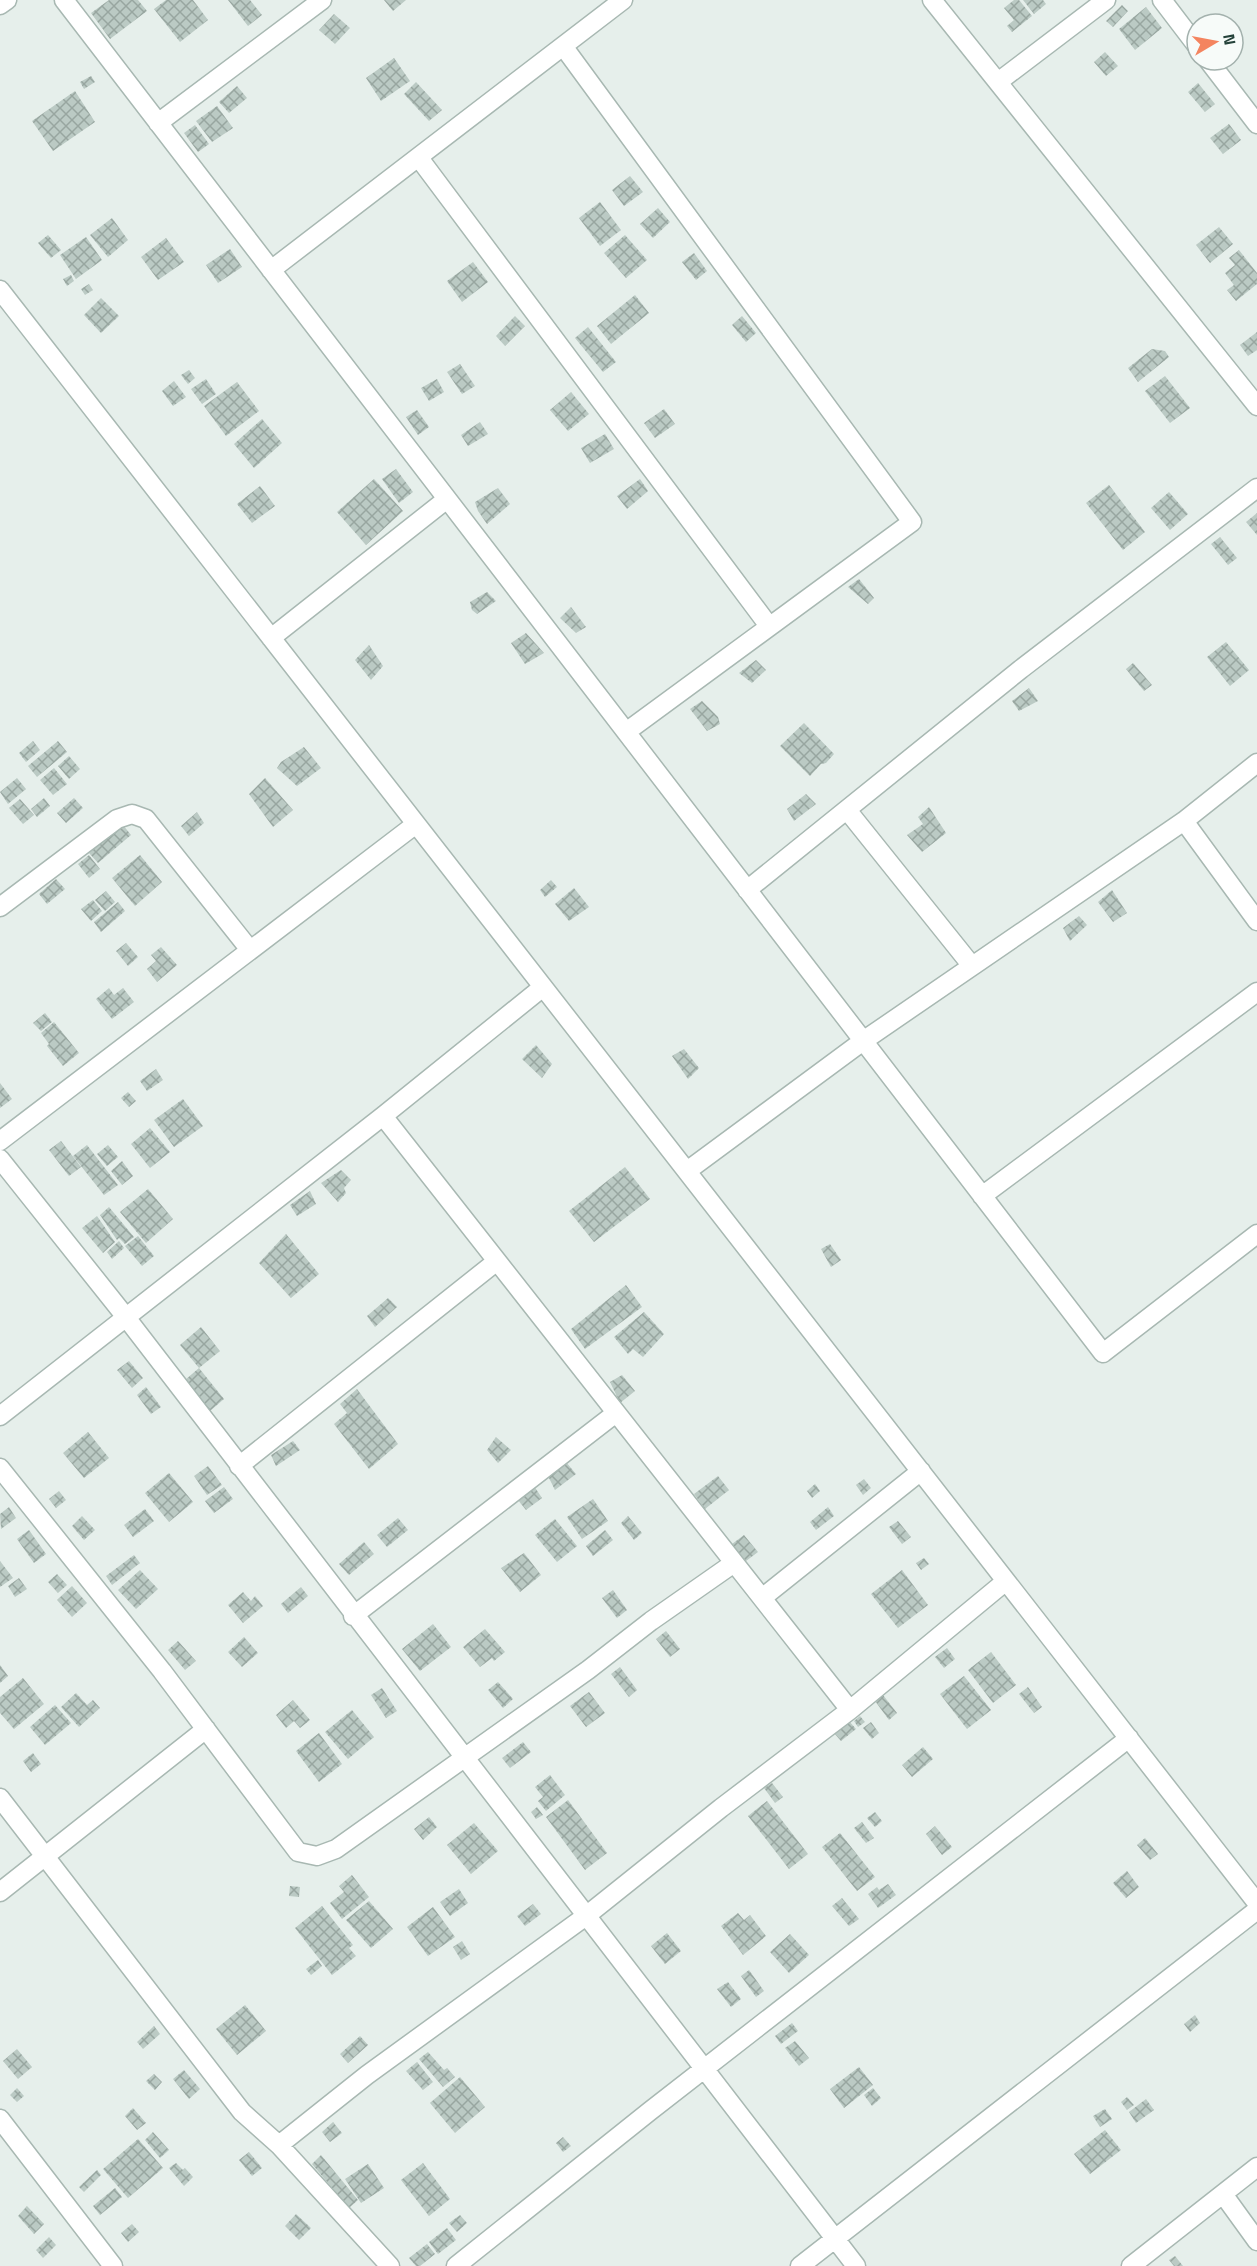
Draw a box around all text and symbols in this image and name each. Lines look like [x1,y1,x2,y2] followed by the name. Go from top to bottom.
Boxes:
[1185,12,1245,72] north arrow
[1217,32,1243,47] text: N

